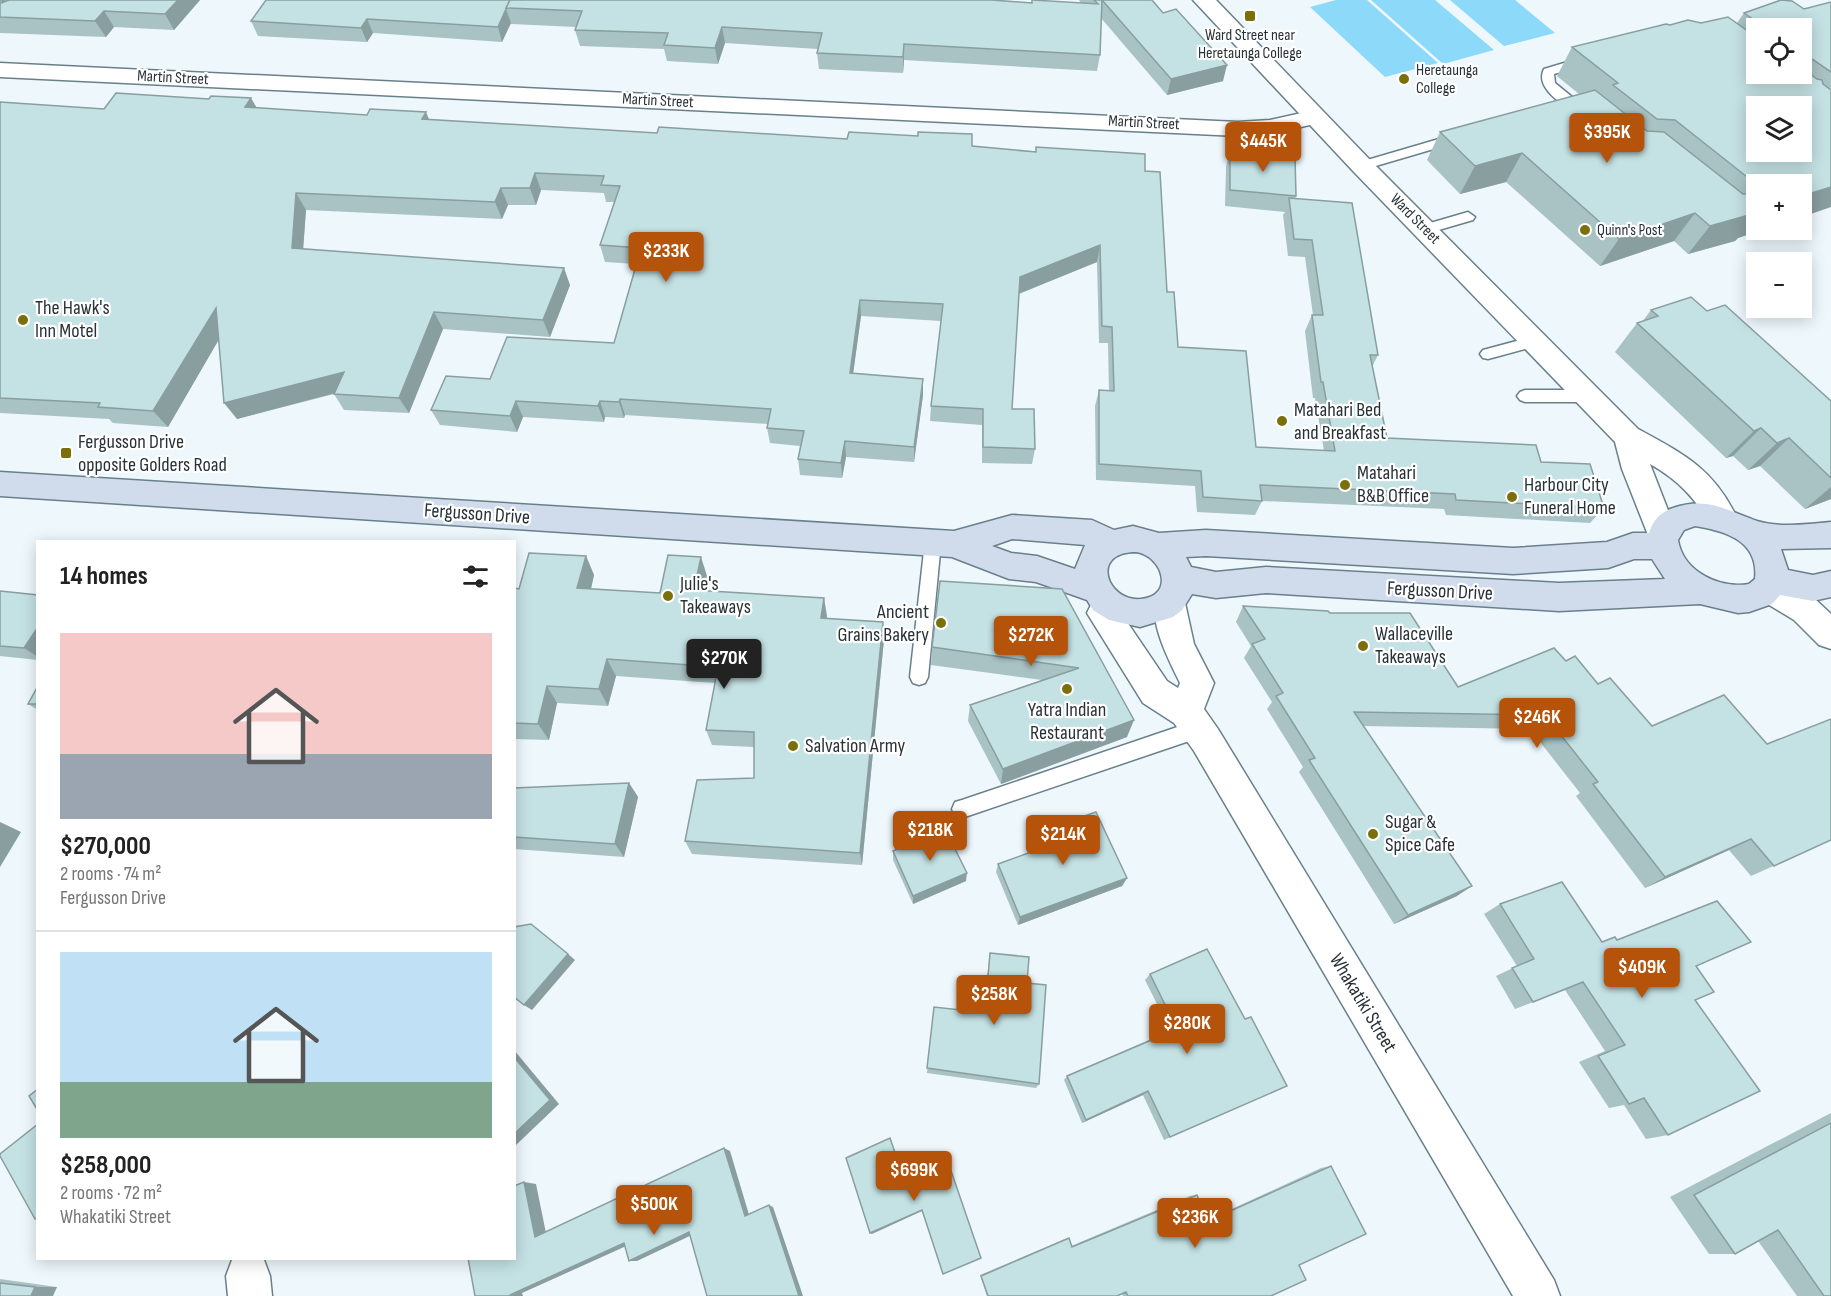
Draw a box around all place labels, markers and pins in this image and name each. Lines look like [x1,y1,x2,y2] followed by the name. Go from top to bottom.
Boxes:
[1243,9,1257,23] marker: Ward Street near Heretaunga College
[1198,26,1302,63] place label: Ward Street near Heretaunga College
[1416,61,1478,98] place label: Heretaunga College
[1397,72,1411,86] marker: Heretaunga College
[1565,113,1649,164] pin: $395K
[1221,122,1305,173] pin: $445K
[1597,221,1663,240] place label: Quinn's Post
[1578,223,1592,237] marker: Quinn's Post
[624,232,708,283] pin: $233K
[35,296,110,343] place label: The Hawk's Inn Motel
[16,313,30,327] marker: The Hawk's Inn Motel
[1294,398,1386,445] place label: Matahari Bed and Breakfast
[1275,414,1289,428] marker: Matahari Bed and Breakfast
[78,430,227,477] place label: Fergusson Drive opposite Golders Road
[59,446,73,460] marker: Fergusson Drive opposite Golders Road
[1357,461,1429,508] place label: Matahari B&B Office
[1524,473,1616,520] place label: Harbour City Funeral Home
[1338,478,1352,492] marker: Matahari B&B Office
[1505,490,1519,504] marker: Harbour City Funeral Home
[679,572,751,619] place label: Julie's Takeaways
[661,589,675,603] marker: Julie's Takeaways
[838,600,929,647] place label: Ancient Grains Bakery
[934,616,948,630] marker: Ancient Grains Bakery
[989,616,1073,667] pin: $272K
[1375,622,1453,669] place label: Wallaceville Takeaways
[682,639,766,690] pin: $270K
[1356,639,1370,653] marker: Wallaceville Takeaways
[1060,682,1074,696] marker: Yatra Indian Restaurant
[1028,698,1106,745] place label: Yatra Indian Restaurant
[1495,698,1579,749] pin: $246K
[805,734,905,758] place label: Salvation Army
[786,739,800,753] marker: Salvation Army
[1385,810,1455,857] place label: Sugar & Spice Cafe
[888,811,972,862] pin: $218K
[1021,815,1105,866] pin: $214K
[1366,827,1380,841] marker: Sugar & Spice Cafe
[1600,948,1684,999] pin: $409K
[952,975,1036,1026] pin: $258K
[1145,1004,1229,1055] pin: $280K
[872,1151,956,1202] pin: $699K
[612,1185,696,1236] pin: $500K
[1153,1198,1237,1249] pin: $236K

